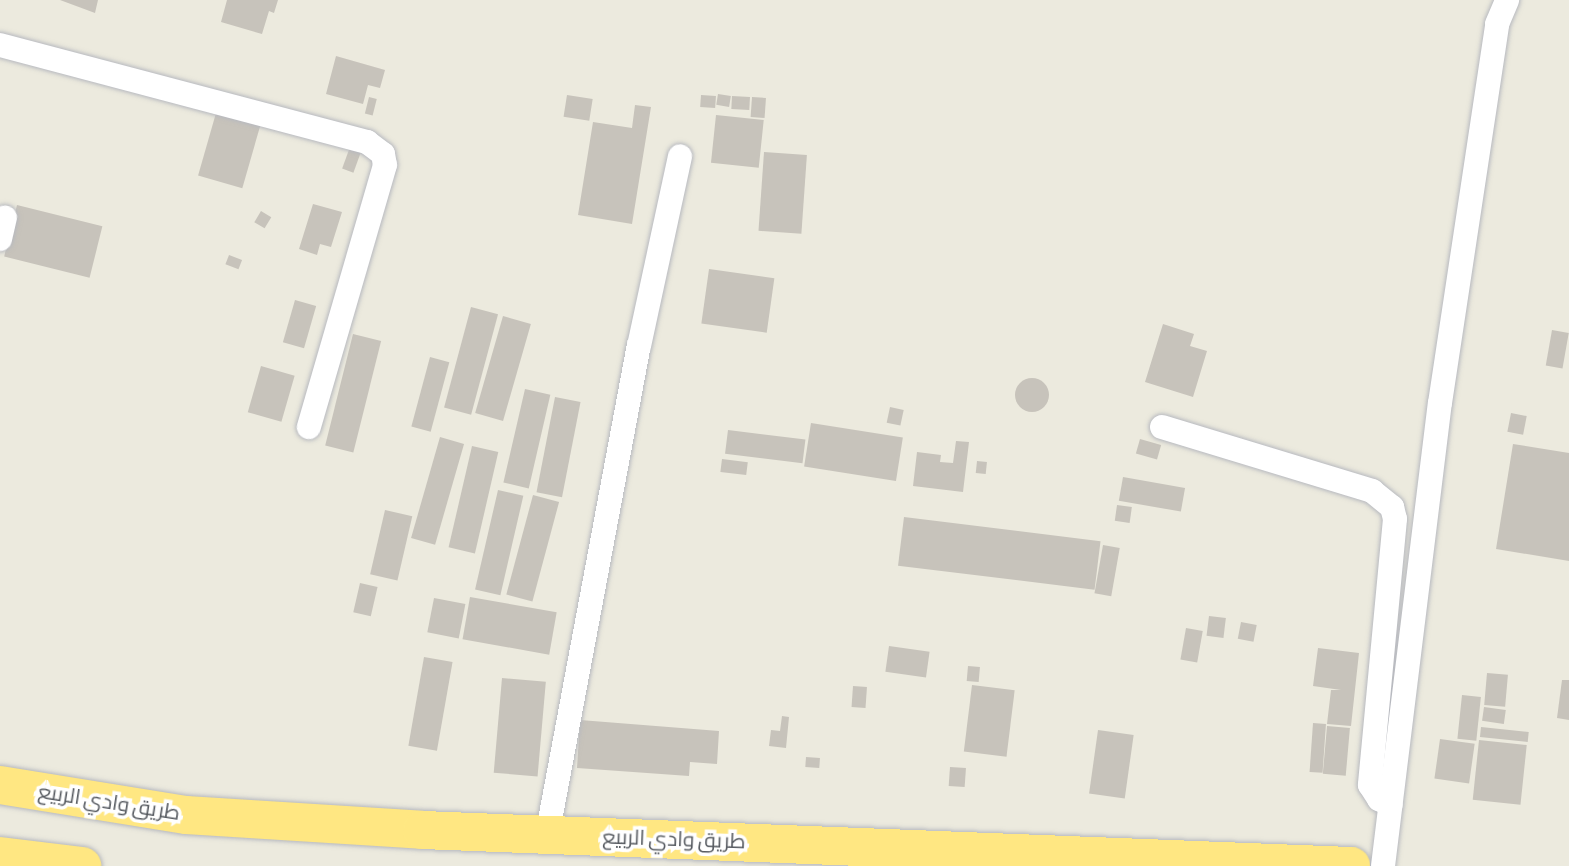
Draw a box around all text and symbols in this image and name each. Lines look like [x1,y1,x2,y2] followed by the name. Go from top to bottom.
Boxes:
[36,779,182,827] street label: طريق وادي الربيع
[602,825,746,855] street label: طريق وادي الربيع

